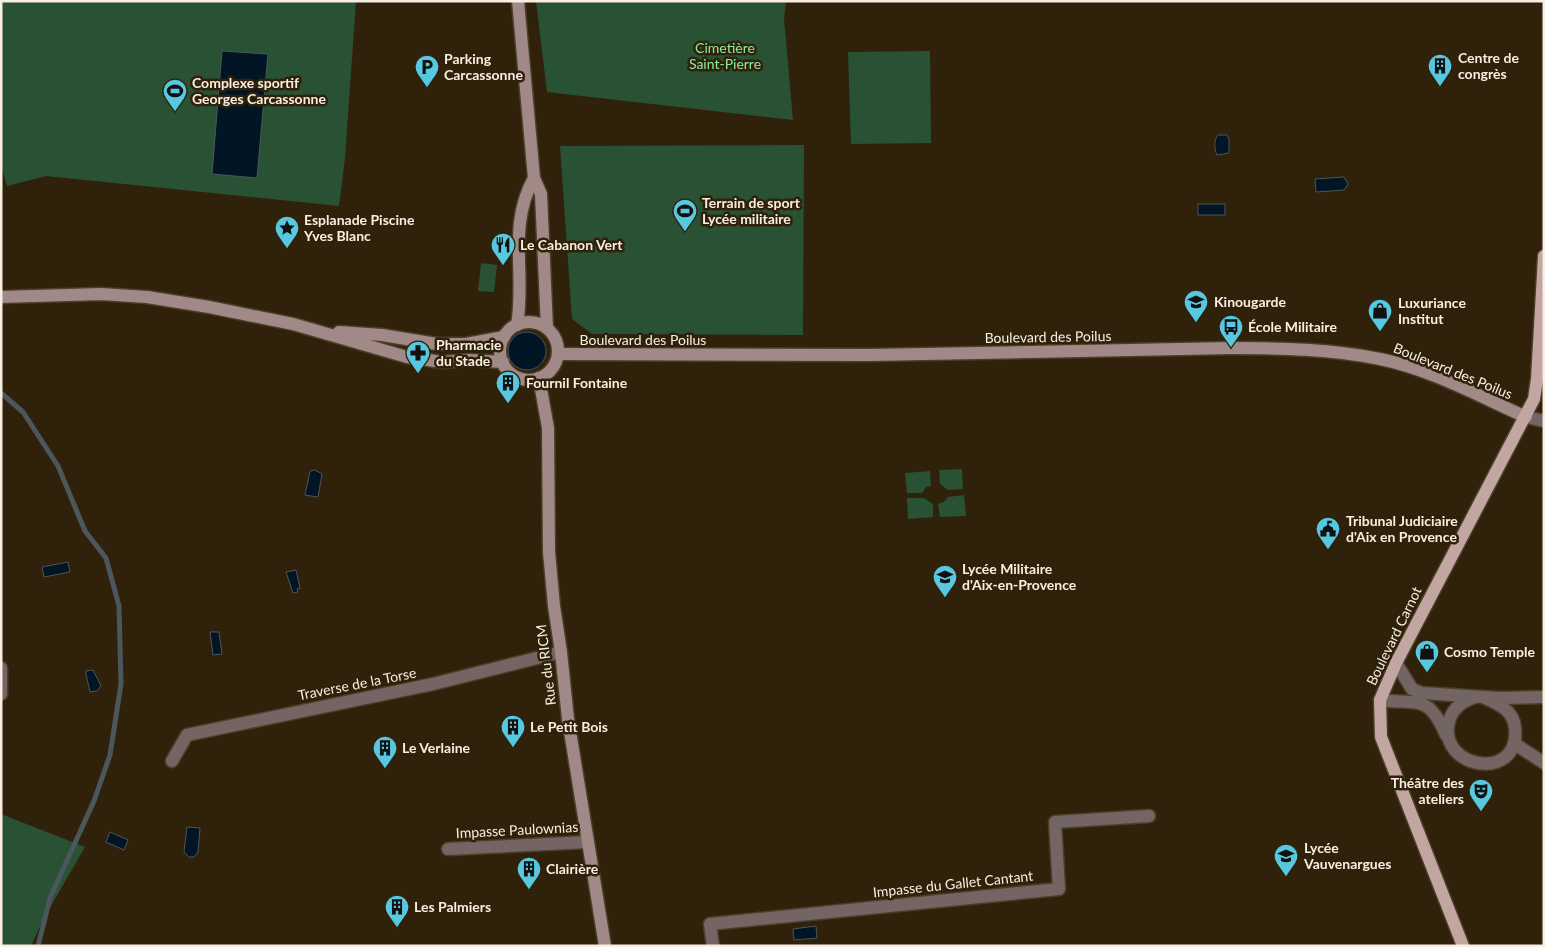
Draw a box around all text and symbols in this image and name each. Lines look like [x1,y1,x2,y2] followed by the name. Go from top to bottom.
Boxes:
[689,39,761,72] park label: Cimetière Saint-Pierre
[1458,49,1519,82] place label: Centre de congrès
[444,50,523,83] place label: Parking Carcassonne
[1427,53,1453,87] building icon: Centre de congrès
[414,54,440,88] parking icon: Parking Carcassonne
[192,74,326,107] place label: Complexe sportif Georges Carcassonne
[162,78,188,112] sports icon: Complexe sportif Georges Carcassonne
[702,194,801,227] place label: Terrain de sport Lycée militaire
[672,198,698,232] sports icon: Terrain de sport Lycée militaire
[303,211,415,244] place label: Esplanade Piscine Yves Blanc
[274,215,300,249] place icon: Esplanade Piscine Yves Blanc
[490,232,516,266] restaurant icon: Le Cabanon Vert
[520,236,623,253] place label: Le Cabanon Vert
[1183,289,1209,323] school or university icon: Kinougarde
[1214,293,1286,310] place label: Kinougarde
[1398,294,1466,327] place label: Luxuriance Institut
[1367,298,1393,332] shop icon: Luxuriance Institut
[1218,314,1244,348] bus stop icon: École Militaire
[1248,318,1337,335] place label: École Militaire
[984,327,1112,346] street label: Boulevard des Poilus
[580,331,706,348] street label: Boulevard des Poilus
[436,336,502,369] place label: Pharmacie du Stade
[1391,339,1515,402] street label: Boulevard des Poilus
[405,340,431,374] pharmacy icon: Pharmacie du Stade
[495,370,521,404] building icon: Fournil Fontaine
[526,374,628,391] place label: Fournil Fontaine
[1346,512,1458,545] place label: Tribunal Judiciaire d'Aix en Provence
[1315,516,1341,550] public building icon: Tribunal Judiciaire d'Aix en Provence
[962,560,1077,593] place label: Lycée Militaire d'Aix-en-Provence
[932,564,958,598] school or university icon: Lycée Militaire d'Aix-en-Provence
[1362,584,1425,688] street label: Boulevard Carnot
[532,624,559,707] street label: Rue du RICM
[1414,639,1440,673] shop icon: Cosmo Temple
[1444,643,1535,660] place label: Cosmo Temple
[296,664,418,703] street label: Traverse de la Torse
[500,714,526,748] building icon: Le Petit Bois
[530,718,608,735] place label: Le Petit Bois
[372,735,398,769] building icon: Le Verlaine
[402,739,471,756] place label: Le Verlaine
[1391,774,1464,807] place label: Théâtre des ateliers
[1468,778,1494,812] theatre icon: Théâtre des ateliers
[455,818,579,841] street label: Impasse Paulownias
[1303,839,1391,872] place label: Lycée Vauvenargues
[1273,843,1299,877] school or university icon: Lycée Vauvenargues
[516,856,542,890] building icon: Clairière
[546,860,599,877] place label: Clairière
[872,867,1034,900] street label: Impasse du Gallet Cantant
[384,894,410,928] building icon: Les Palmiers
[414,898,491,915] place label: Les Palmiers

